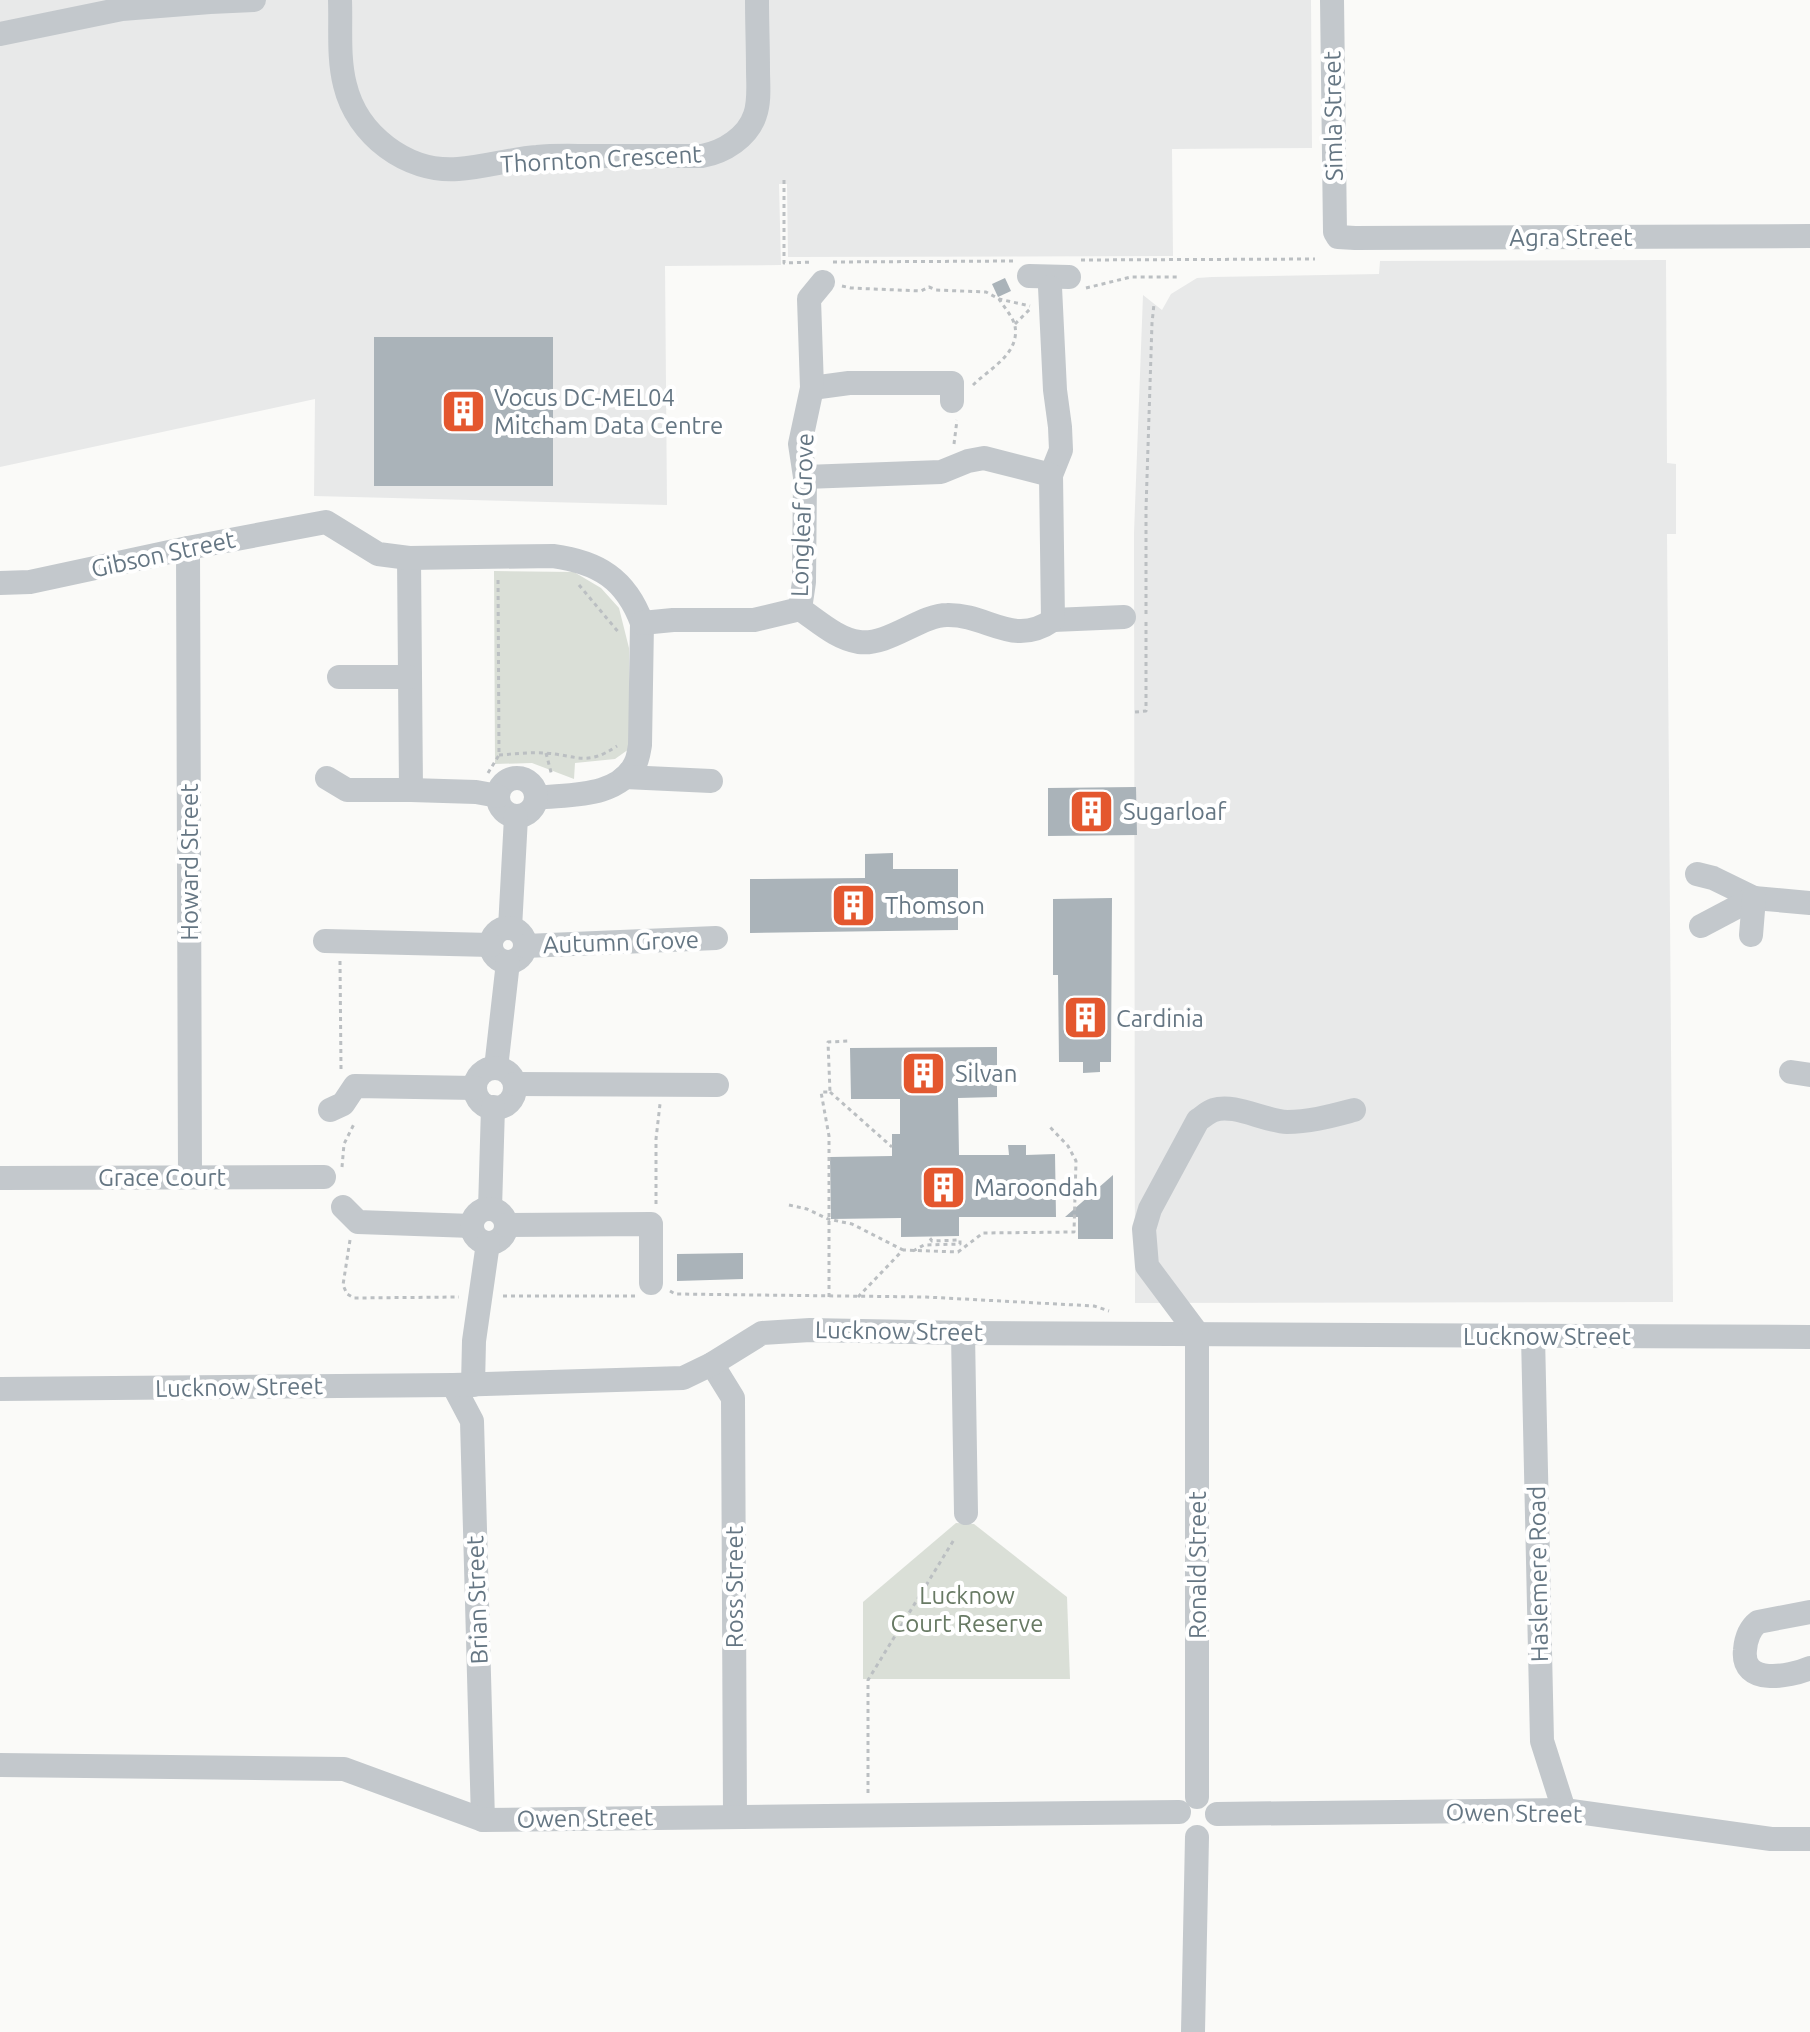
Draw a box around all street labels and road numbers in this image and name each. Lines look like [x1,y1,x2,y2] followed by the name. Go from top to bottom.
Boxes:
[1318,50,1348,181] street label: Simla Street
[500,140,703,178] street label: Thornton Crescent
[1509,224,1633,251] street label: Agra Street
[786,432,818,598] street label: Longleaf Grove
[89,525,238,582] street label: Gibson Street
[176,783,203,941] street label: Howard Street
[542,926,700,958] street label: Autumn Grove
[98,1164,227,1191] street label: Grace Court
[815,1316,984,1346] street label: Lucknow Street
[1463,1323,1632,1350] street label: Lucknow Street
[155,1372,324,1402] street label: Lucknow Street
[1523,1486,1553,1662] street label: Haslemere Road
[1184,1491,1211,1639] street label: Ronald Street
[721,1525,748,1648] street label: Ross Street
[461,1535,493,1665] street label: Brian Street
[1445,1798,1583,1828] street label: Owen Street
[516,1803,654,1833] street label: Owen Street

